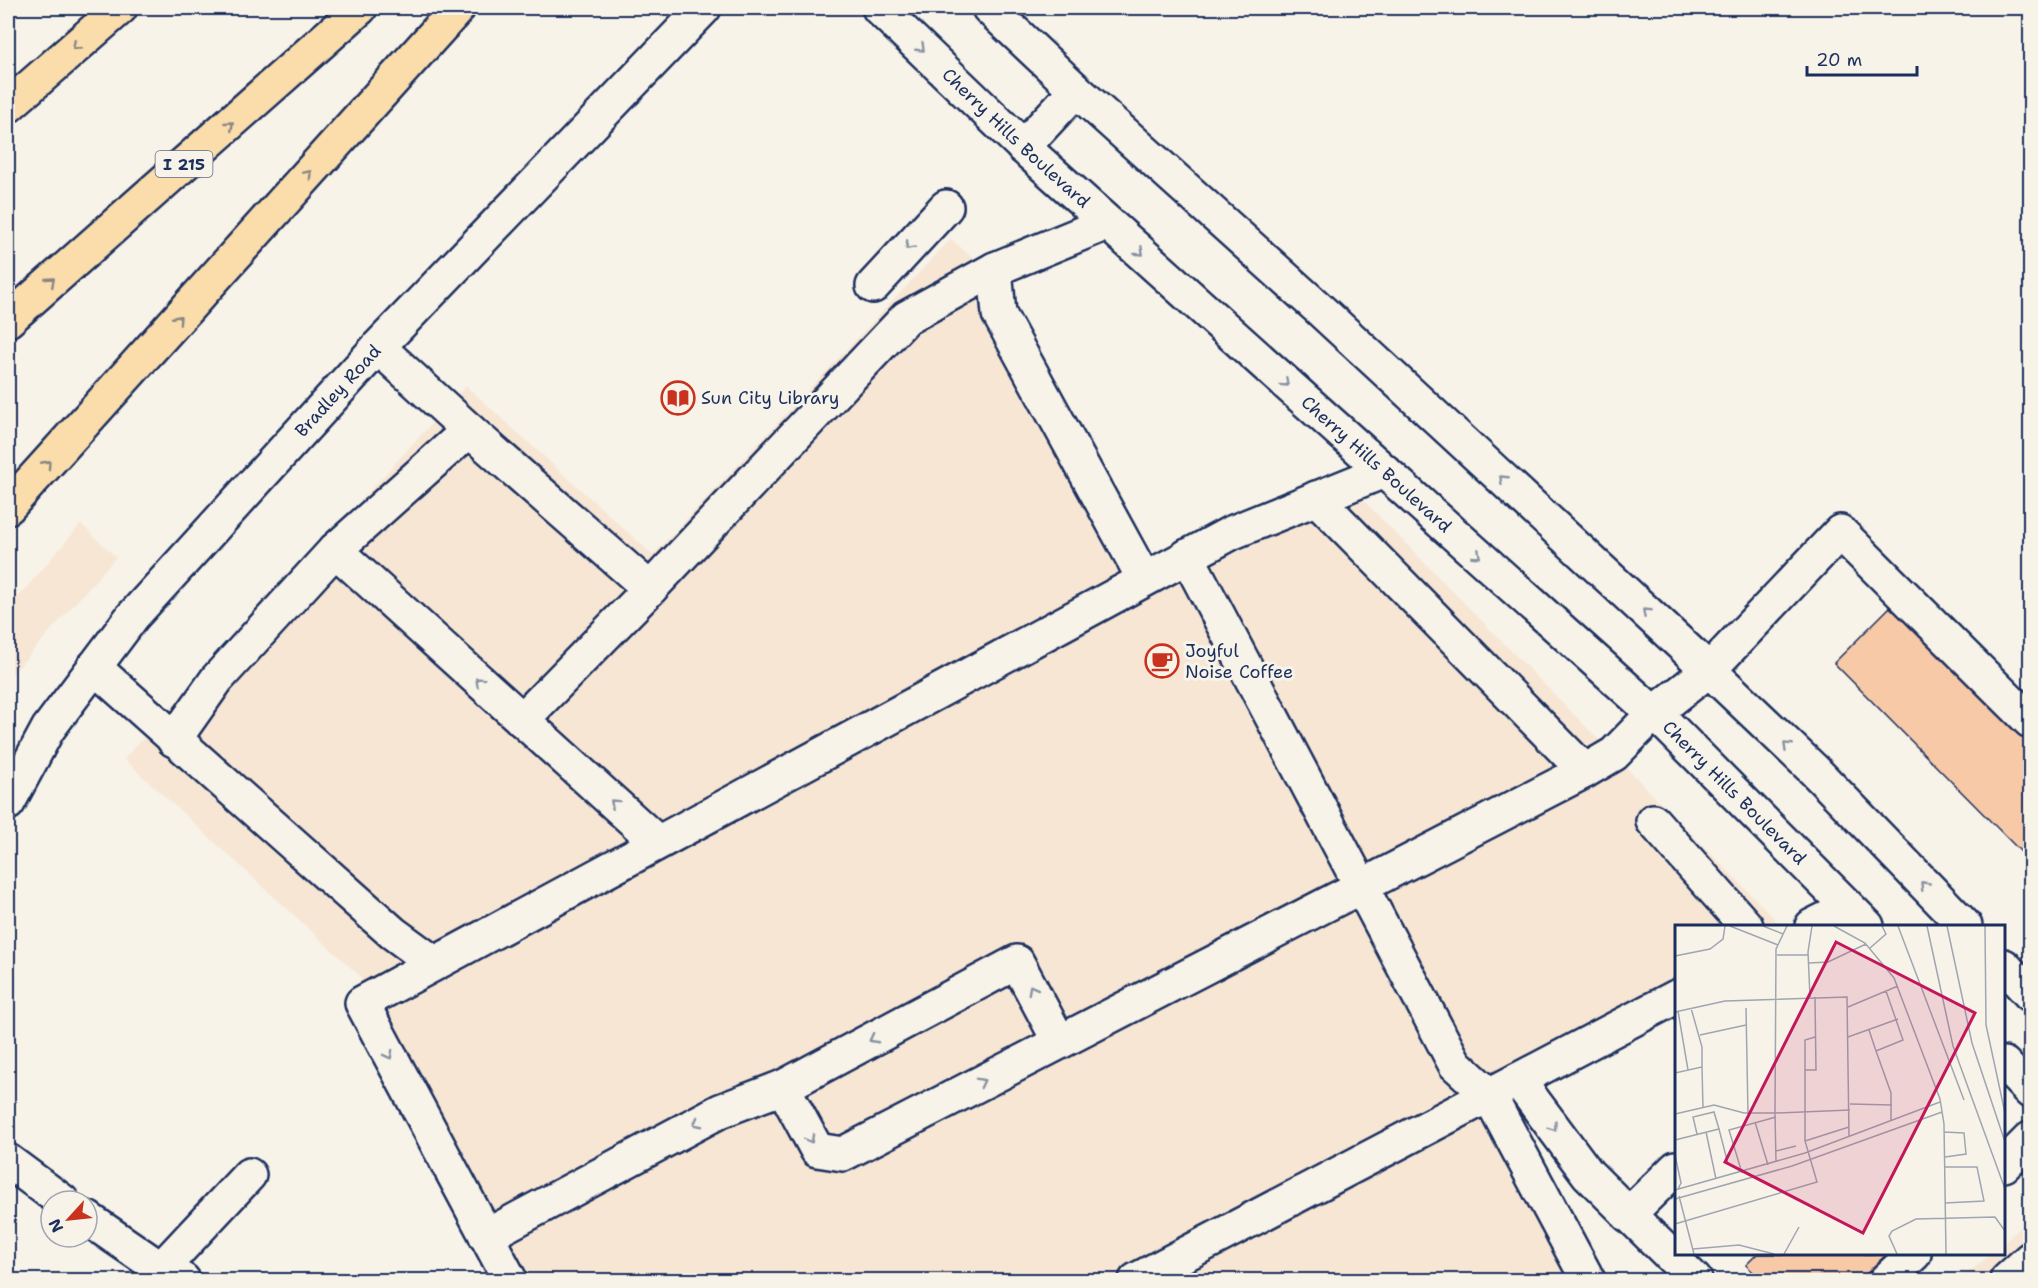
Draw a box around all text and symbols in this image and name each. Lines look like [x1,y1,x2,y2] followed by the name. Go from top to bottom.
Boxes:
[72,39,83,50] one-way arrow
[1807,39,1916,77] scale bar
[914,41,924,52] one-way arrow
[1816,48,1862,72] text: 20 m
[937,63,1095,213] street label: Cherry Hills Boulevard
[223,121,233,132] one-way arrow
[156,151,213,177] road number: I 215
[301,170,312,181] one-way arrow
[906,239,917,250] one-way arrow
[1133,245,1144,256] one-way arrow
[45,277,55,288] one-way arrow
[171,315,182,326] one-way arrow
[290,339,386,442] street label: Bradley Road
[1279,376,1289,387] one-way arrow
[660,380,696,416] library icon: Sun City Library
[701,386,839,410] place label: Sun City Library
[1296,390,1457,538] street label: Cherry Hills Boulevard
[40,460,51,471] one-way arrow
[1499,475,1509,486] one-way arrow
[1470,548,1481,559] one-way arrow
[1642,608,1652,619] one-way arrow
[1185,639,1293,684] place label: Joyful Noise Coffee
[1144,643,1180,679] cafe icon: Joyful Noise Coffee
[475,677,486,688] one-way arrow
[1657,715,1811,870] street label: Cherry Hills Boulevard
[1784,742,1795,753] one-way arrow
[610,799,621,810] one-way arrow
[1921,881,1932,892] one-way arrow
[1675,925,2005,1255] inset map
[1028,985,1039,996] one-way arrow
[868,1032,879,1043] one-way arrow
[381,1048,393,1059] one-way arrow
[974,1078,985,1089] one-way arrow
[693,1116,703,1127] one-way arrow
[1546,1120,1557,1131] one-way arrow
[803,1132,814,1143] one-way arrow
[39,1189,99,1249] north arrow
[44,1215,68,1236] text: N

